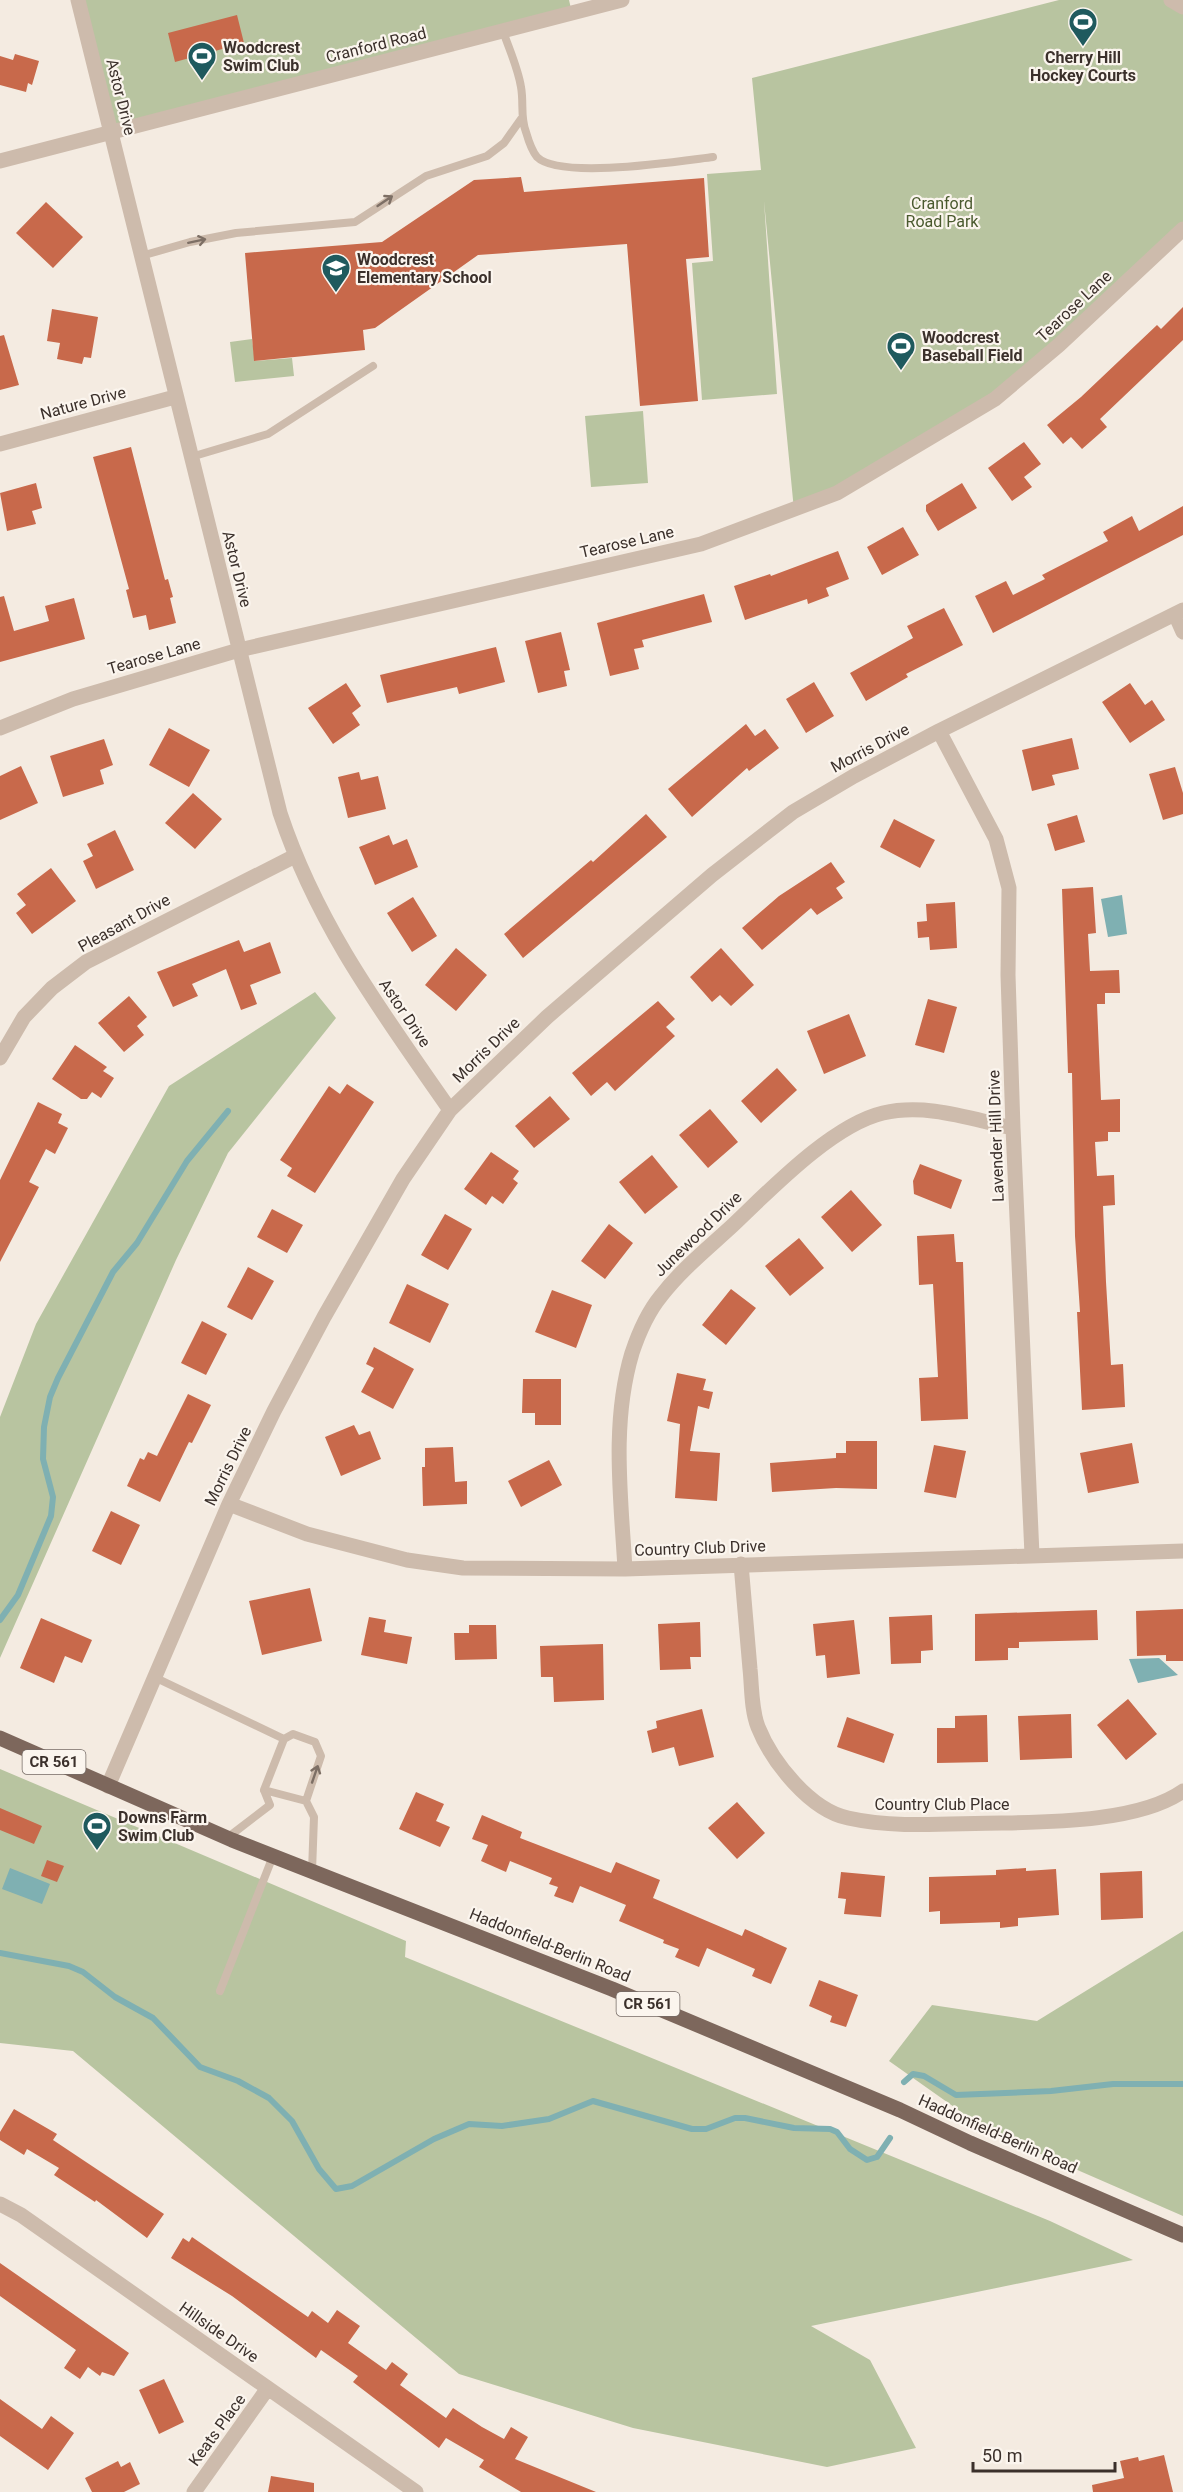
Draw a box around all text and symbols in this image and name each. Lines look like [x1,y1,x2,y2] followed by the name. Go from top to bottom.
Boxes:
[1067,6,1099,48] sports icon: Cherry Hill Hockey Courts
[324,23,428,67] street label: Cranford Road
[223,38,301,75] place label: Woodcrest Swim Club
[186,40,218,82] sports icon: Woodcrest Swim Club
[1030,48,1136,85] place label: Cherry Hill Hockey Courts
[102,57,140,137] street label: Astor Drive
[906,194,979,231] park label: Cranford Road Park
[376,195,392,207] one-way arrow
[187,234,206,246] one-way arrow
[357,250,492,287] place label: Woodcrest Elementary School
[320,252,352,294] school or university icon: Woodcrest Elementary School
[1033,266,1115,346] street label: Tearose Lane
[922,328,1023,365] place label: Woodcrest Baseball Field
[885,330,917,372] sports icon: Woodcrest Baseball Field
[38,382,128,424] street label: Nature Drive
[578,522,676,562] street label: Tearose Lane
[218,529,256,609] street label: Astor Drive
[105,634,203,678] street label: Tearose Lane
[828,719,912,777] street label: Morris Drive
[75,890,173,956] street label: Pleasant Drive
[375,975,435,1051] street label: Astor Drive
[448,1013,524,1087] street label: Morris Drive
[984,1070,1008,1202] street label: Lavender Hill Drive
[650,1188,746,1280] street label: Junewood Drive
[201,1423,255,1509] street label: Morris Drive
[634,1536,766,1560] street label: Country Club Drive
[22,1750,86,1774] road number: CR 561
[310,1765,321,1784] one-way arrow
[874,1795,1010,1814] street label: Country Club Place
[118,1808,207,1845] place label: Downs Farm Swim Club
[81,1810,113,1852] sports icon: Downs Farm Swim Club
[467,1904,633,1986] street label: Haddonfield-Berlin Road
[616,1992,680,2016] road number: CR 561
[916,2090,1080,2178] street label: Haddonfield-Berlin Road
[176,2298,262,2366] street label: Hillside Drive
[185,2390,249,2470] street label: Keats Place
[973,2435,1116,2473] scale bar
[982,2445,1022,2466] text: 50 m

